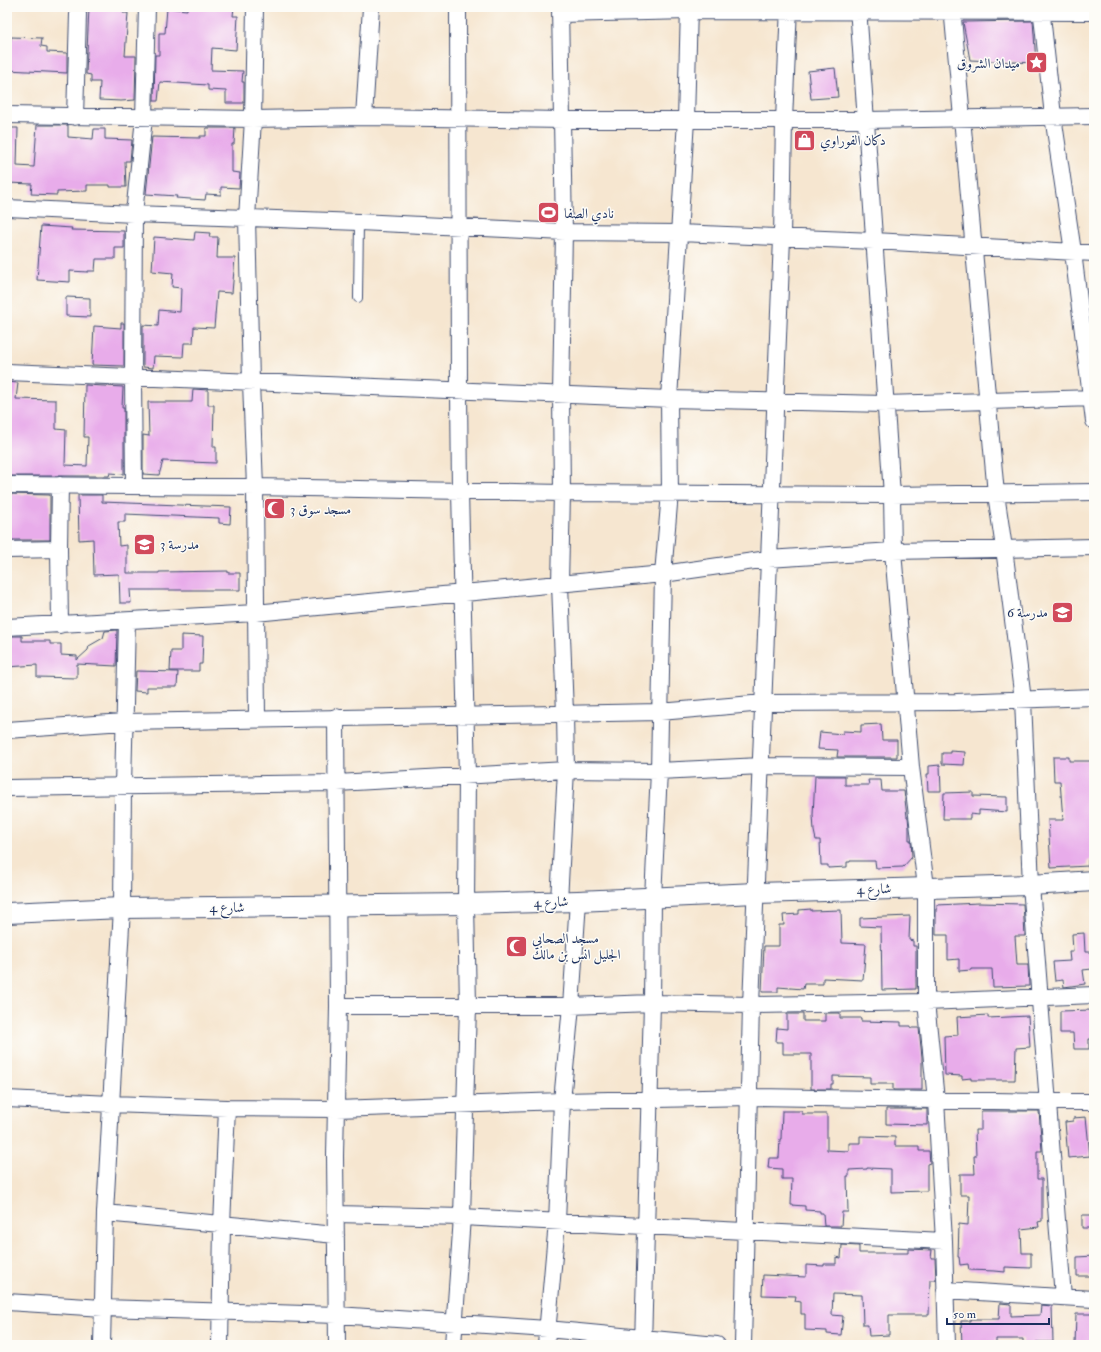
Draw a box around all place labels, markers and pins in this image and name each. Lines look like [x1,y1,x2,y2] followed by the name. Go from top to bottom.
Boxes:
[1023,50,1049,76] place icon: ميدان الشروق
[957,55,1020,73] place label: ميدان الشروق
[792,127,818,153] shop icon: دكان الفوراوي
[820,132,886,152] place label: دكان الفوراوي
[535,200,561,226] sports icon: نادي الصفا
[564,205,614,225] place label: نادي الصفا
[261,496,287,522] mosque icon: مسجد سوق 3
[290,501,351,518] place label: مسجد سوق 3
[132,531,158,557] school or university icon: مدرسة 3
[160,536,199,553] place label: مدرسة 3
[1050,599,1076,625] school or university icon: مدرسة 6
[1007,604,1048,621] place label: مدرسة 6
[532,930,621,965] place label: مسجد الصحابي الجليل انس بن مالك
[504,933,530,959] mosque icon: مسجد الصحابي الجليل انس بن مالك

